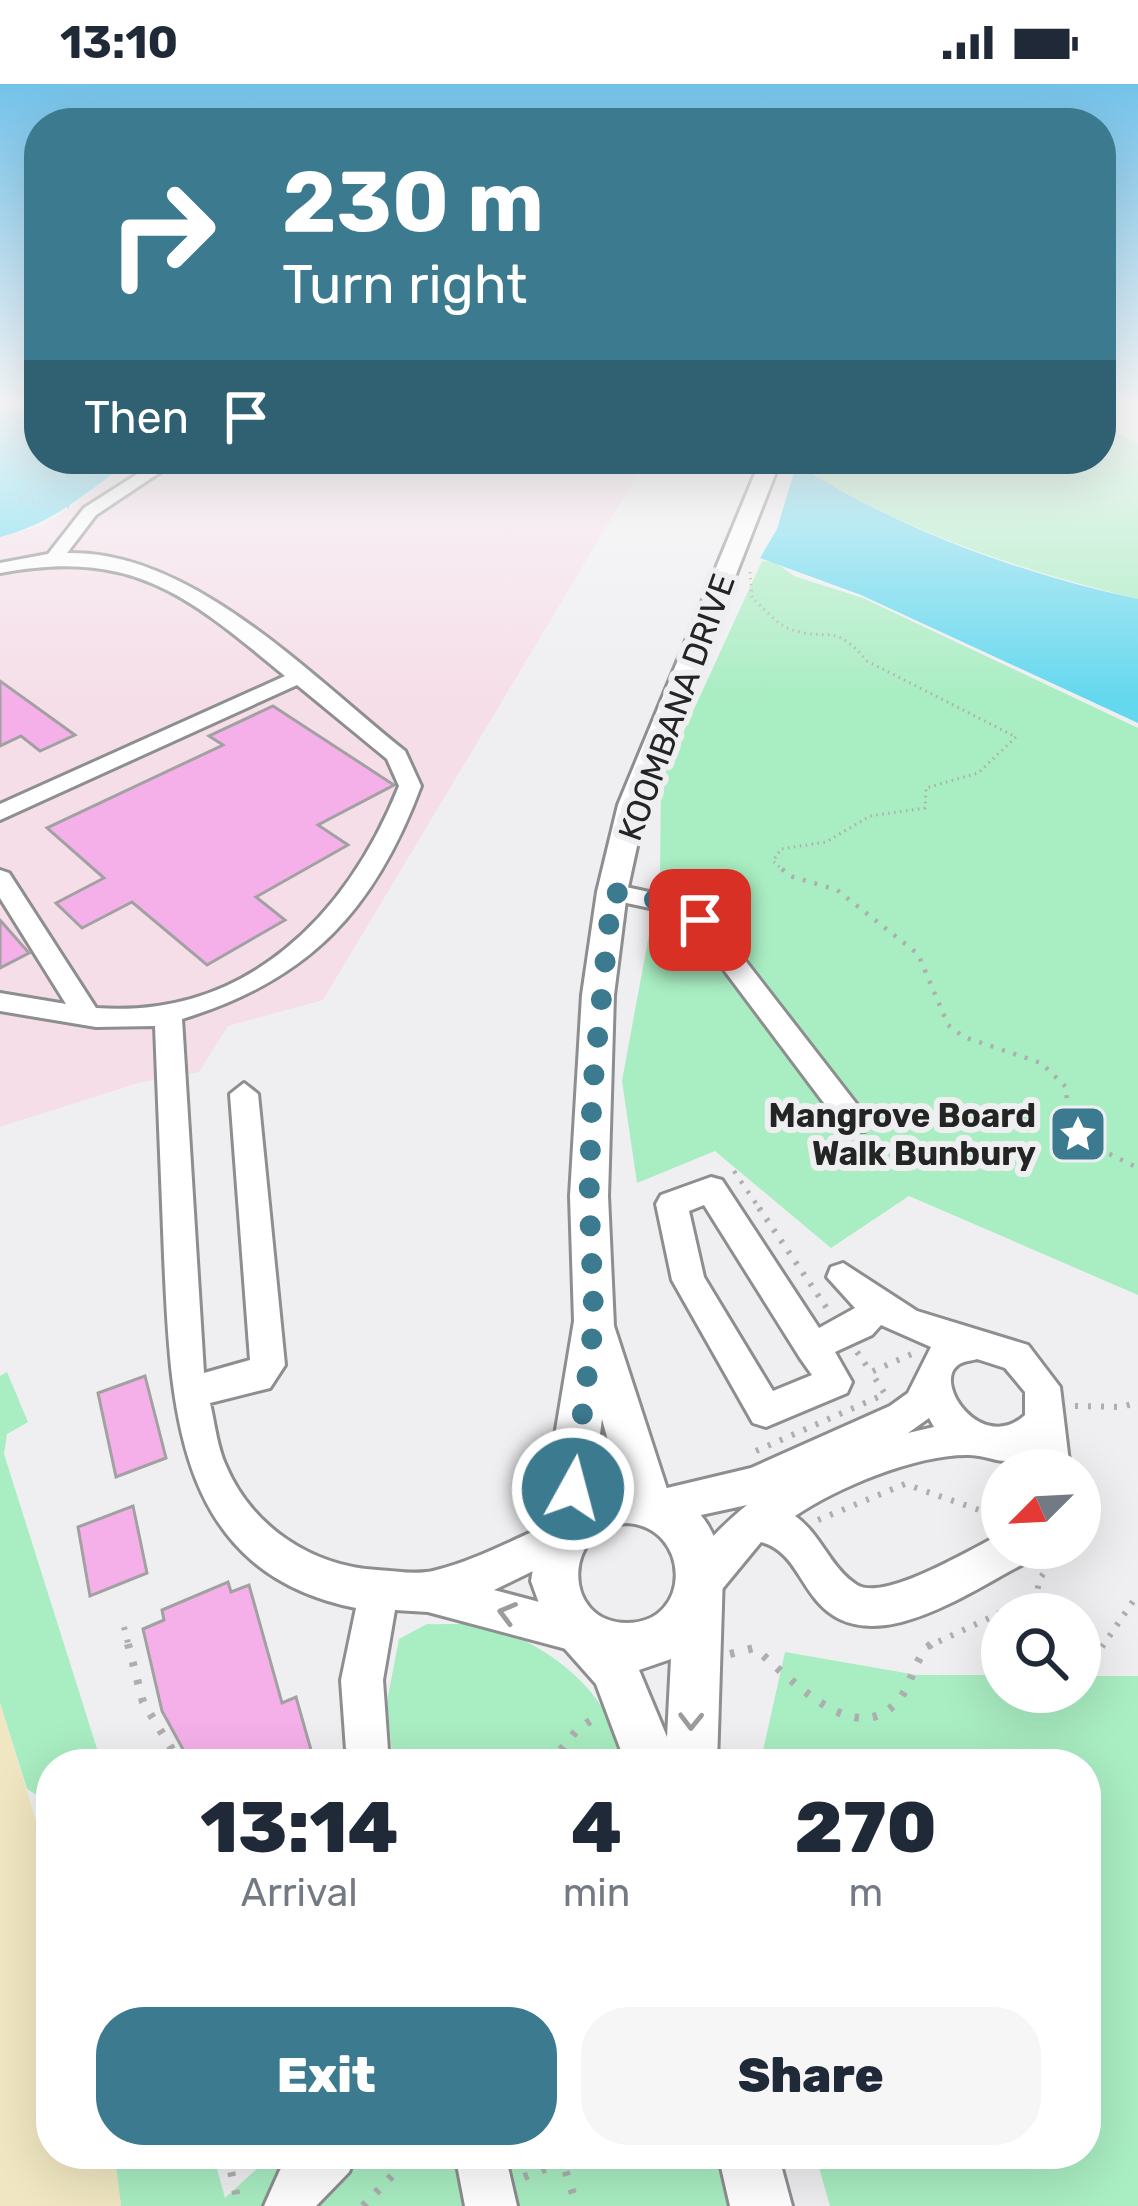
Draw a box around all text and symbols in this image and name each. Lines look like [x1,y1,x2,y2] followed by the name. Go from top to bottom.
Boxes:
[60,16,178,69] text: 13:10
[282,152,544,252] text: 230 m
[84,156,240,312] icon: right
[282,253,527,317] text: Turn right
[213,384,279,450] icon: arrive
[84,391,189,444] text: Then
[610,569,743,846] street label: KOOMBANA DRIVE
[649,869,751,971] pin
[667,887,733,953] icon: arrive
[769,1096,1036,1173] place label: Mangrove Board Walk Bunbury
[1047,1103,1109,1165] place icon: Mangrove Board Walk Bunbury
[510,1426,636,1552] position arrow
[981,1449,1101,1569] north arrow
[981,1449,1101,1713] map controls
[981,1593,1101,1713] button: search
[497,1602,517,1627] one-way arrow
[678,1713,704,1731] one-way arrow
[200,1785,398,1870] text: 13:14
[571,1785,622,1870] text: 4
[795,1785,937,1870] text: 270
[241,1870,358,1916] text: Arrival
[563,1870,630,1916] text: min
[848,1870,883,1916] text: m
[96,2007,557,2145] button: Exit
[581,2007,1041,2145] button: Share

